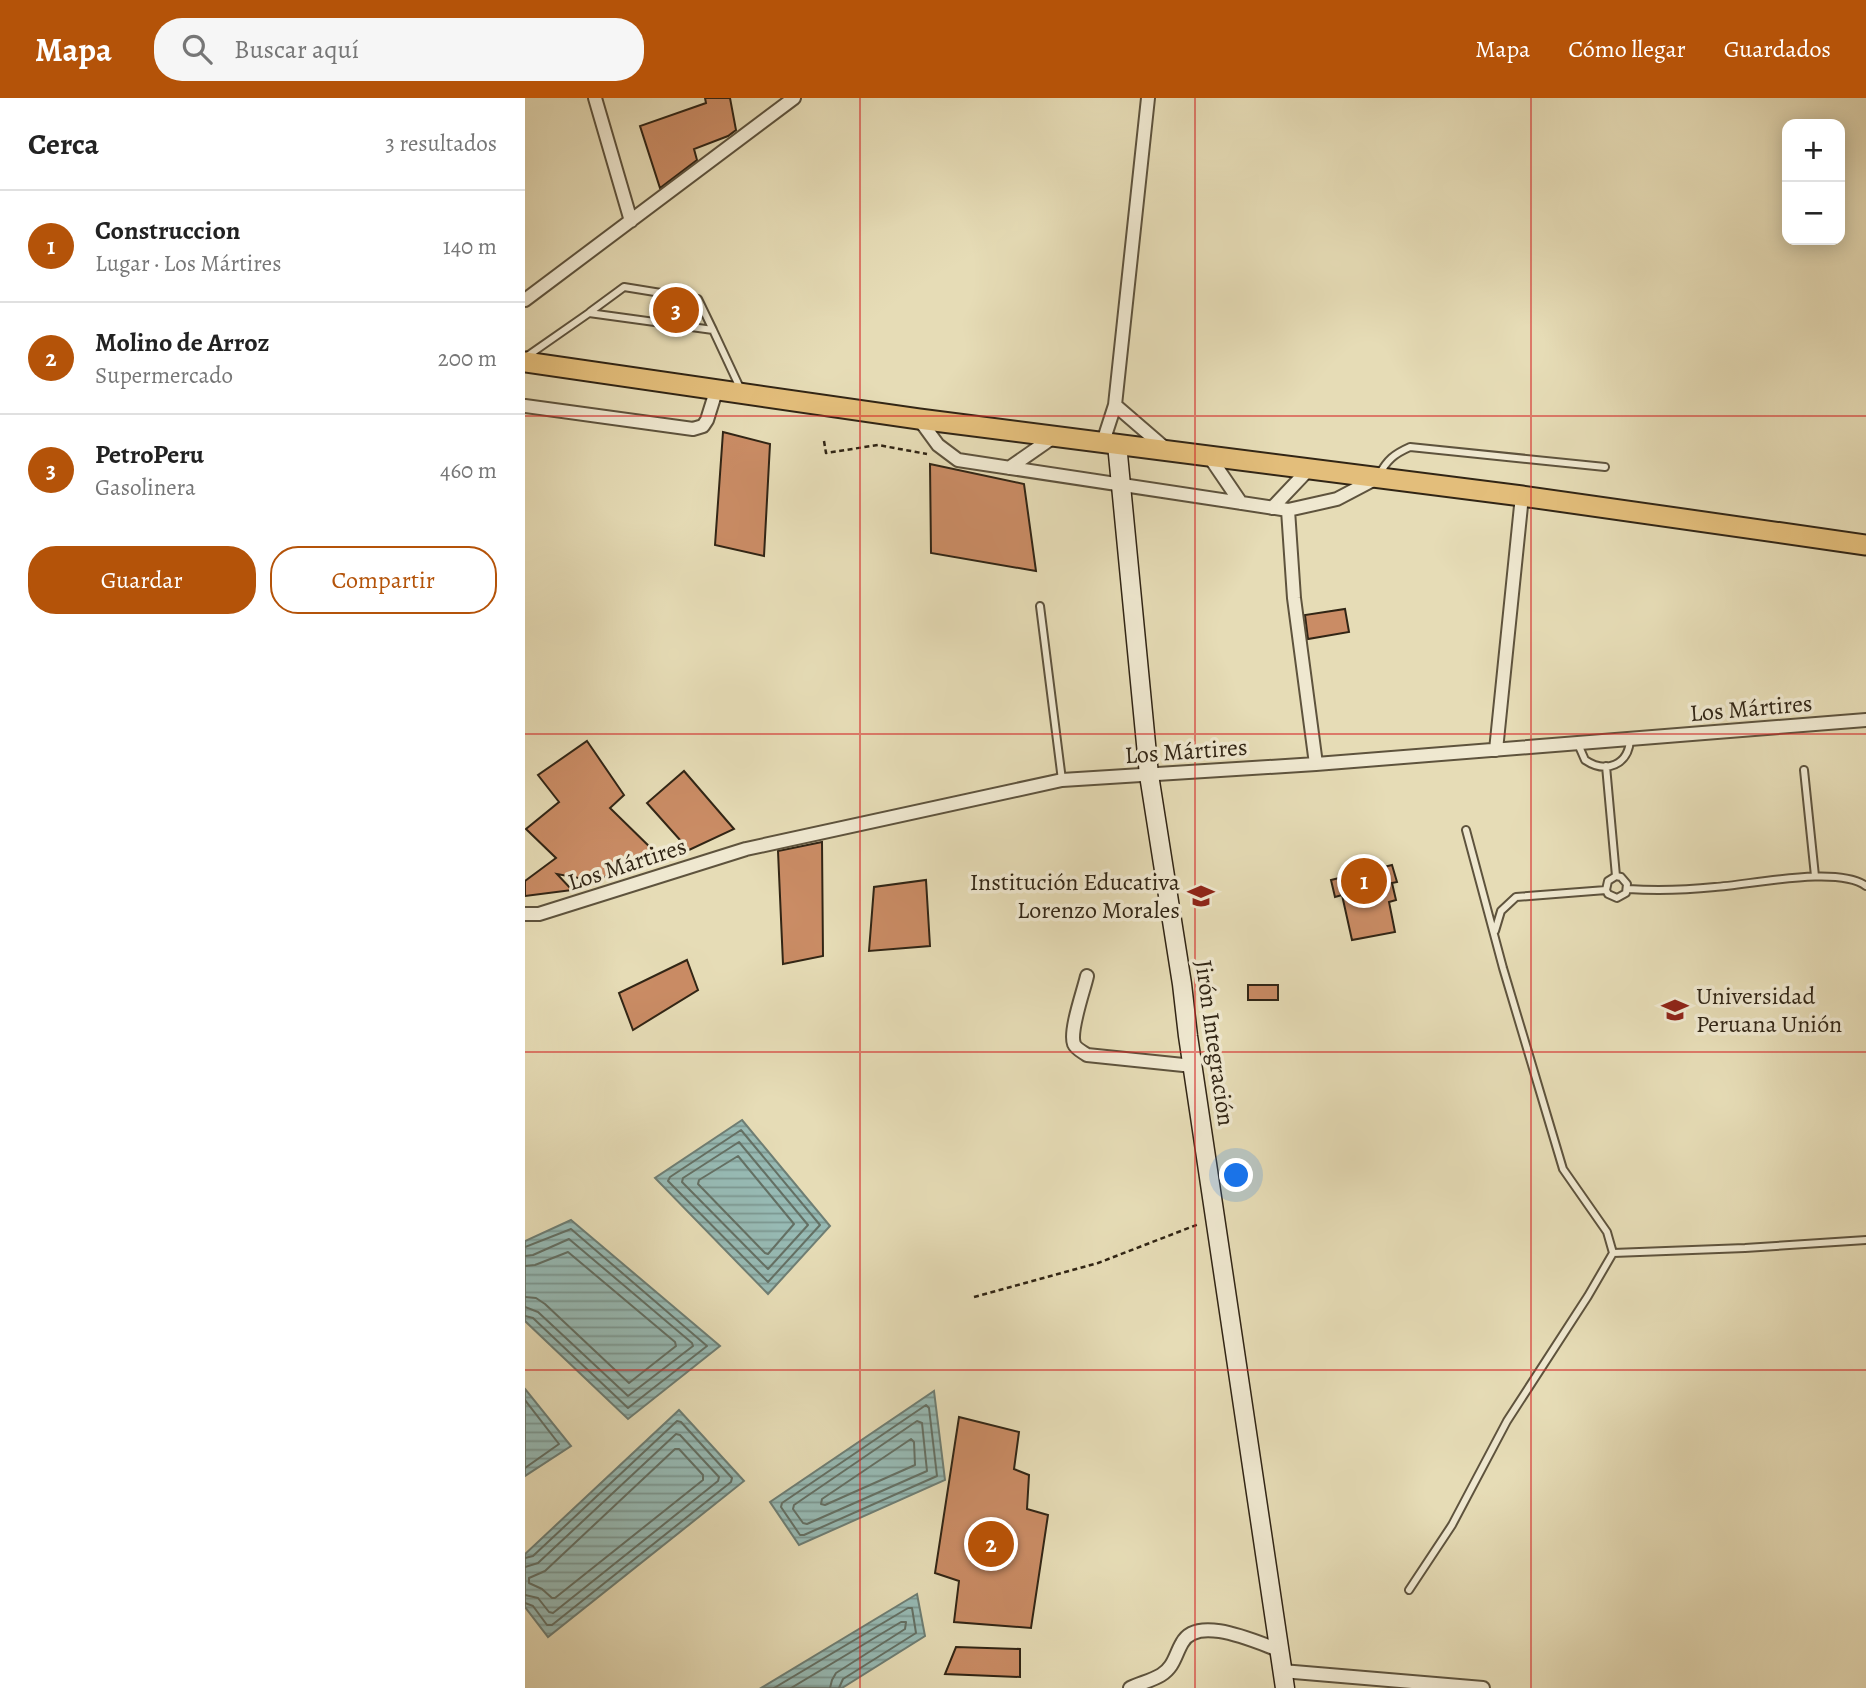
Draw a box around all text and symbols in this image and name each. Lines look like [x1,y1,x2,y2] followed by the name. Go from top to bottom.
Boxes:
[154,18,644,81] search box
[35,27,112,72] text: Mapa
[178,30,216,68] icon: search
[234,32,359,67] text: Buscar aquí
[1475,33,1530,65] text: Mapa
[1568,33,1686,65] text: Cómo llegar
[1724,33,1831,65] text: Guardados
[1782,119,1845,245] map controls
[1782,119,1845,182] button: +
[28,124,99,164] text: Cerca
[385,128,497,159] text: 3 resultados
[1782,182,1845,245] button: −
[95,213,240,248] text: Construccion
[47,231,55,262] text: 1
[443,231,497,262] text: 140 m
[95,248,281,279] text: Lugar · Los Mártires
[653,284,699,336] pin: 3
[95,325,270,360] text: Molino de Arroz
[45,343,57,374] text: 2
[438,343,497,374] text: 200 m
[95,360,233,391] text: Supermercado
[95,437,204,472] text: PetroPeru
[46,455,56,486] text: 3
[440,455,497,486] text: 460 m
[95,472,196,503] text: Gasolinera
[28,546,256,614] button: Guardar
[270,546,497,614] button: Compartir
[1688,687,1814,729] street label: Los Mártires
[1124,731,1248,771] street label: Los Mártires
[564,830,690,898] street label: Los Mártires
[1341,855,1387,907] pin: 1
[970,866,1181,926] place label: Institución Educativa Lorenzo Morales
[1186,881,1216,911] school or university icon: Institución Educativa Lorenzo Morales
[1188,958,1242,1128] street label: Jirón Integración
[1696,980,1842,1040] place label: Universidad Peruana Unión
[1660,995,1690,1025] school or university icon: Universidad Peruana Unión
[1219,1158,1253,1192] your location
[968,1518,1014,1570] pin: 2

